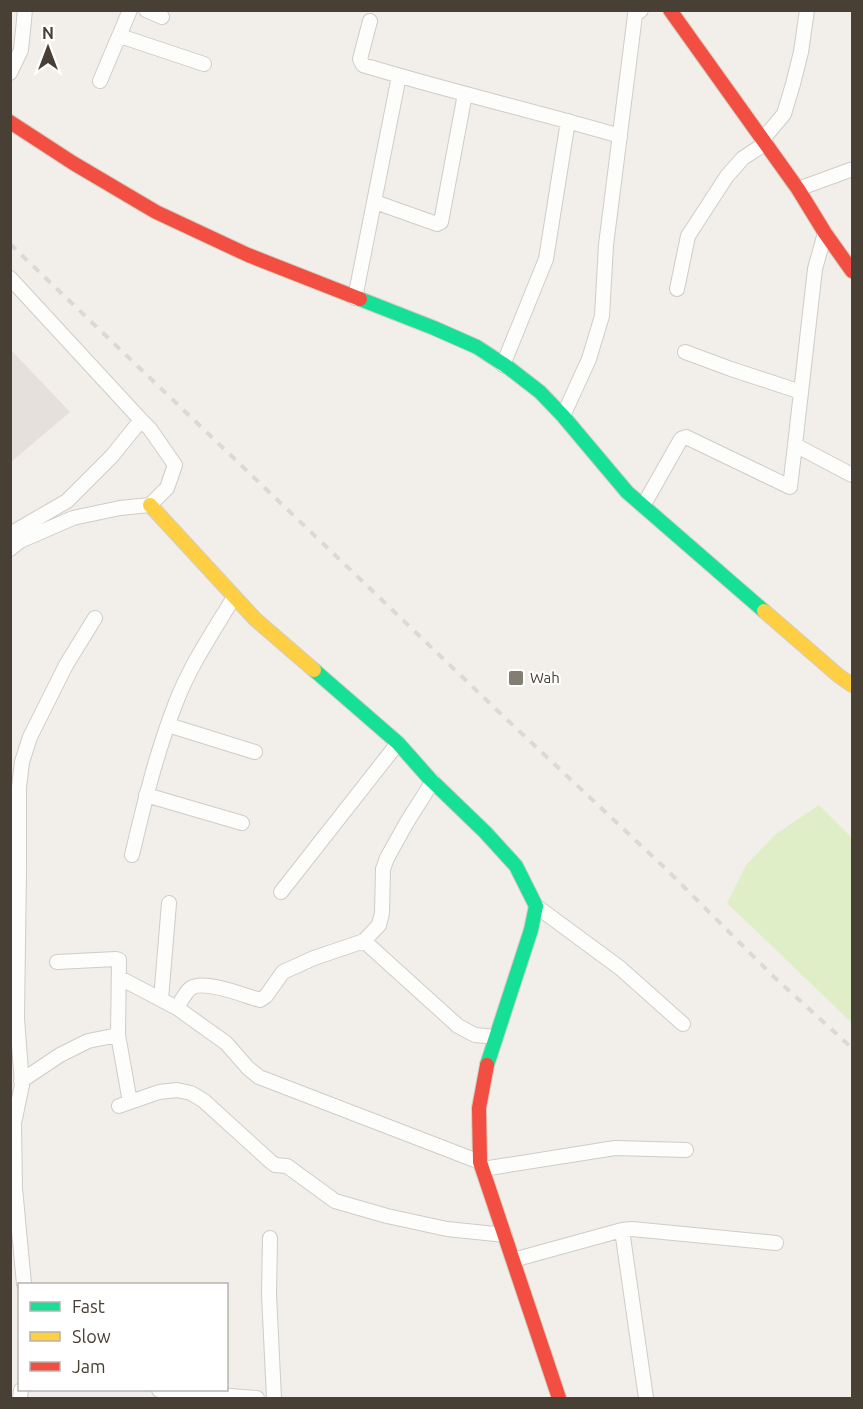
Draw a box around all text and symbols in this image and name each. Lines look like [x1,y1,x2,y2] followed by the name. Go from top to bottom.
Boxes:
[18,18,78,78] north arrow
[42,24,54,42] text: N
[507,669,525,687] marker: Wah
[530,669,560,686] place label: Wah
[18,1283,228,1391] legend
[72,1296,105,1316] text: Fast
[72,1326,111,1346] text: Slow
[72,1356,106,1376] text: Jam

